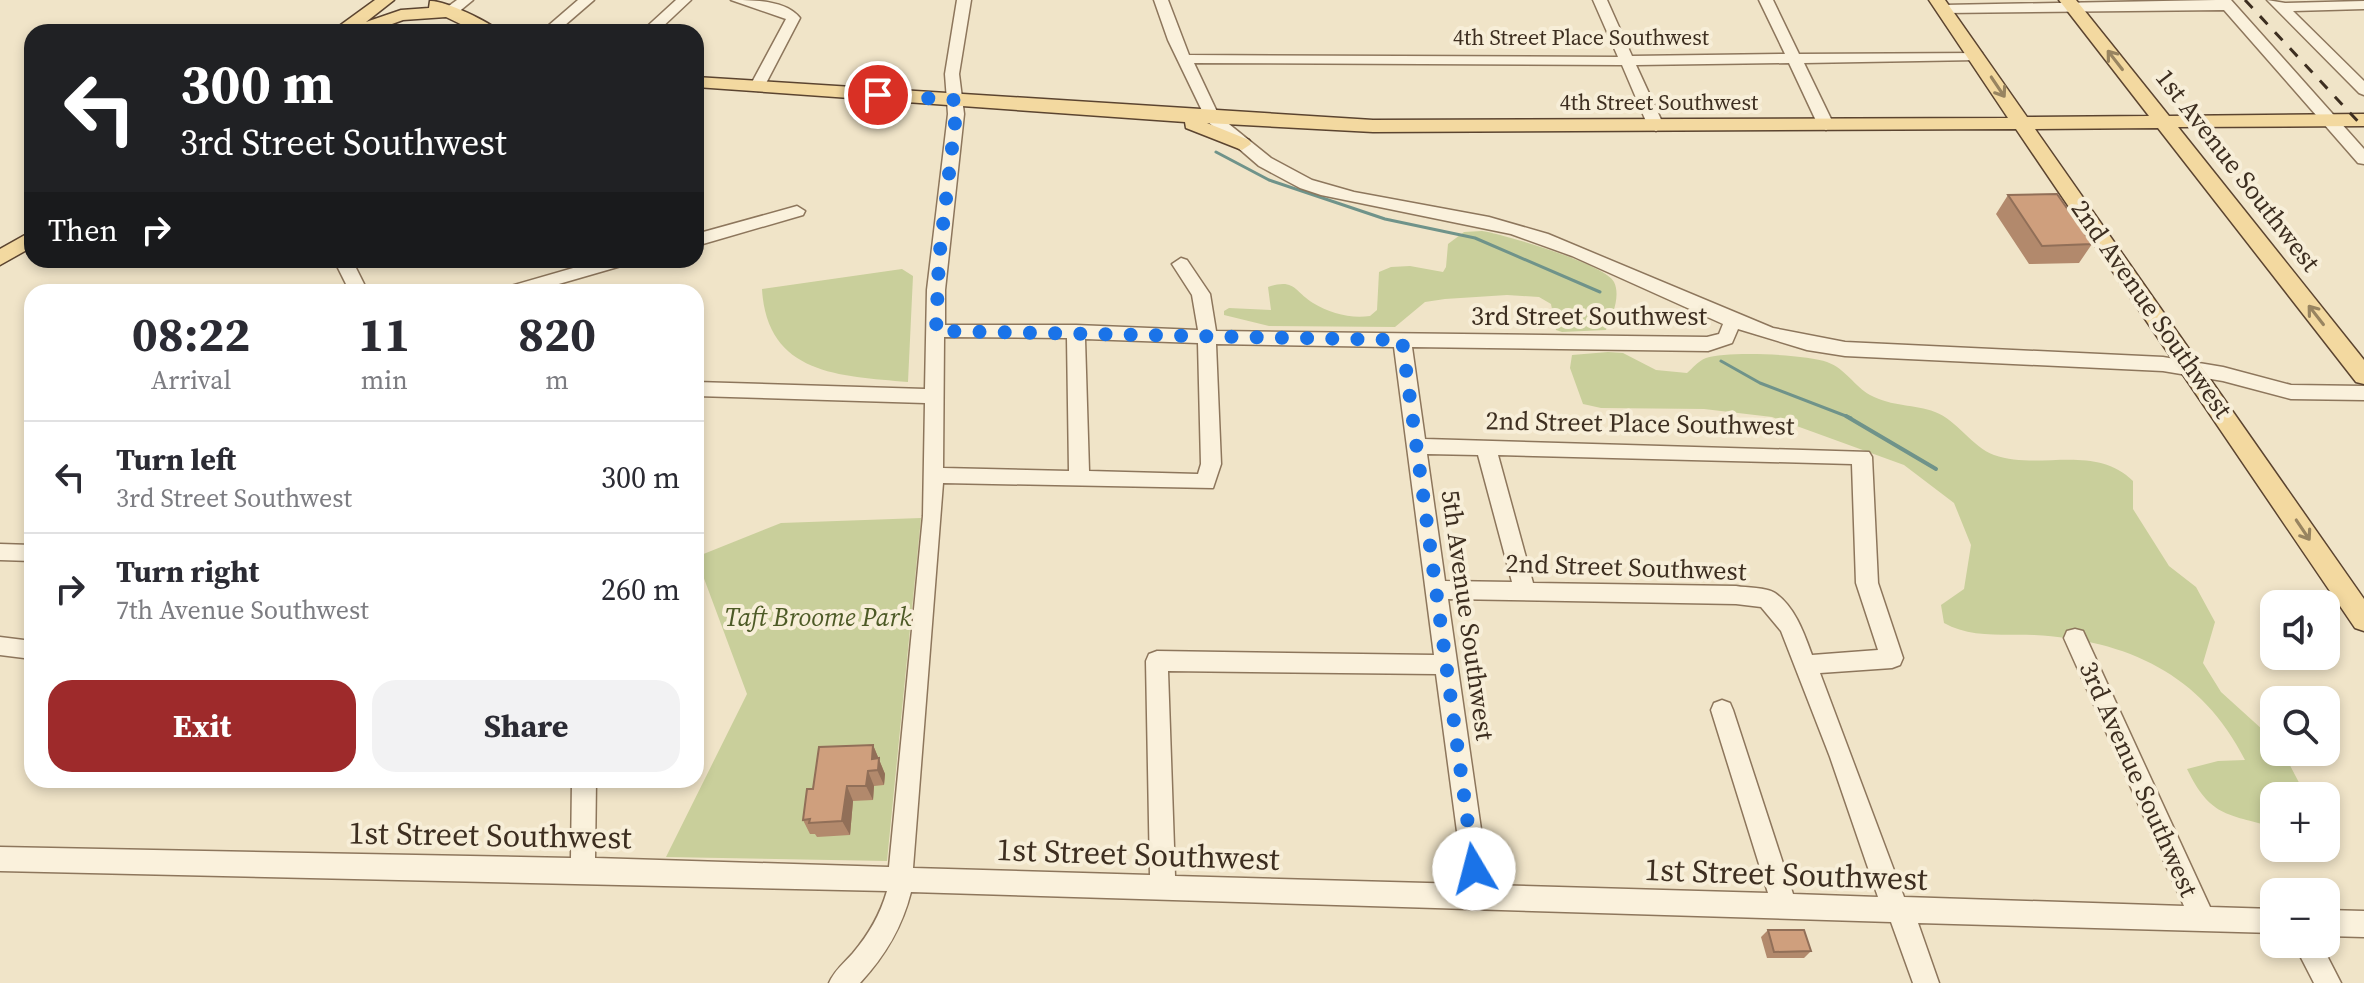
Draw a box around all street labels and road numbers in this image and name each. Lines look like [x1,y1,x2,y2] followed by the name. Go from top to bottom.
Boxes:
[1453,22,1710,52] street label: 4th Street Place Southwest
[2147,61,2329,279] street label: 1st Avenue Southwest
[1560,87,1759,117] street label: 4th Street Southwest
[2063,193,2241,426] street label: 2nd Avenue Southwest
[1471,298,1708,334] street label: 3rd Street Southwest
[1485,402,1795,444] street label: 2nd Street Place Southwest
[1433,487,1503,743] street label: 5th Avenue Southwest
[1505,545,1748,589] street label: 2nd Street Southwest
[2071,656,2207,903] street label: 3rd Avenue Southwest
[348,811,633,859] street label: 1st Street Southwest
[996,827,1281,881] street label: 1st Street Southwest
[1644,847,1929,901] street label: 1st Street Southwest

